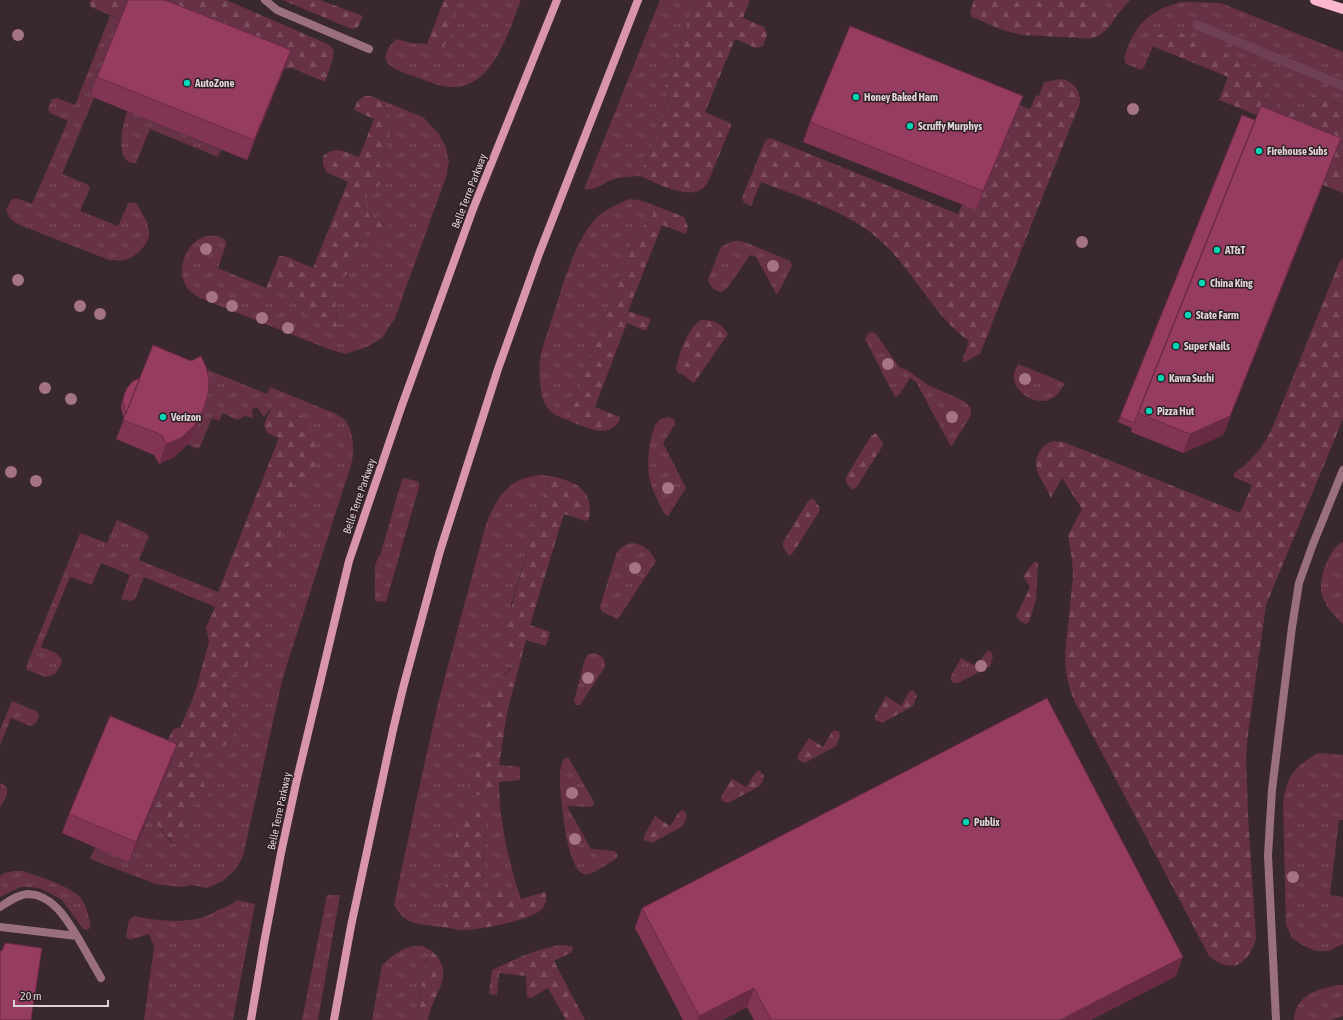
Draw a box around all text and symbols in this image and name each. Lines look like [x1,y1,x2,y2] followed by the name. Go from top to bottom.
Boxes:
[194,77,234,89] place label: AutoZone
[182,78,192,88] marker: AutoZone
[864,91,938,103] place label: Honey Baked Ham
[851,92,861,102] marker: Honey Baked Ham
[918,120,982,132] place label: Scruffy Murphys
[905,121,915,131] marker: Scruffy Murphys
[1267,145,1328,157] place label: Firehouse Subs
[1254,146,1264,156] marker: Firehouse Subs
[449,152,489,230] street label: Belle Terre Parkway
[1224,244,1245,256] place label: AT&T
[1212,245,1222,255] marker: AT&T
[1210,277,1253,289] place label: China King
[1197,278,1207,288] marker: China King
[1196,309,1239,321] place label: State Farm
[1183,310,1193,320] marker: State Farm
[1184,340,1230,352] place label: Super Nails
[1171,341,1181,351] marker: Super Nails
[1169,372,1215,384] place label: Kawa Sushi
[1156,373,1166,383] marker: Kawa Sushi
[1157,405,1195,417] place label: Pizza Hut
[1144,406,1154,416] marker: Pizza Hut
[170,411,201,423] place label: Verizon
[158,412,168,422] marker: Verizon
[340,456,378,535] street label: Belle Terre Parkway
[265,771,293,851] street label: Belle Terre Parkway
[974,816,1000,828] place label: Publix
[961,817,971,827] marker: Publix
[14,982,108,1008] scale bar
[20,989,42,1003] text: 20 m

